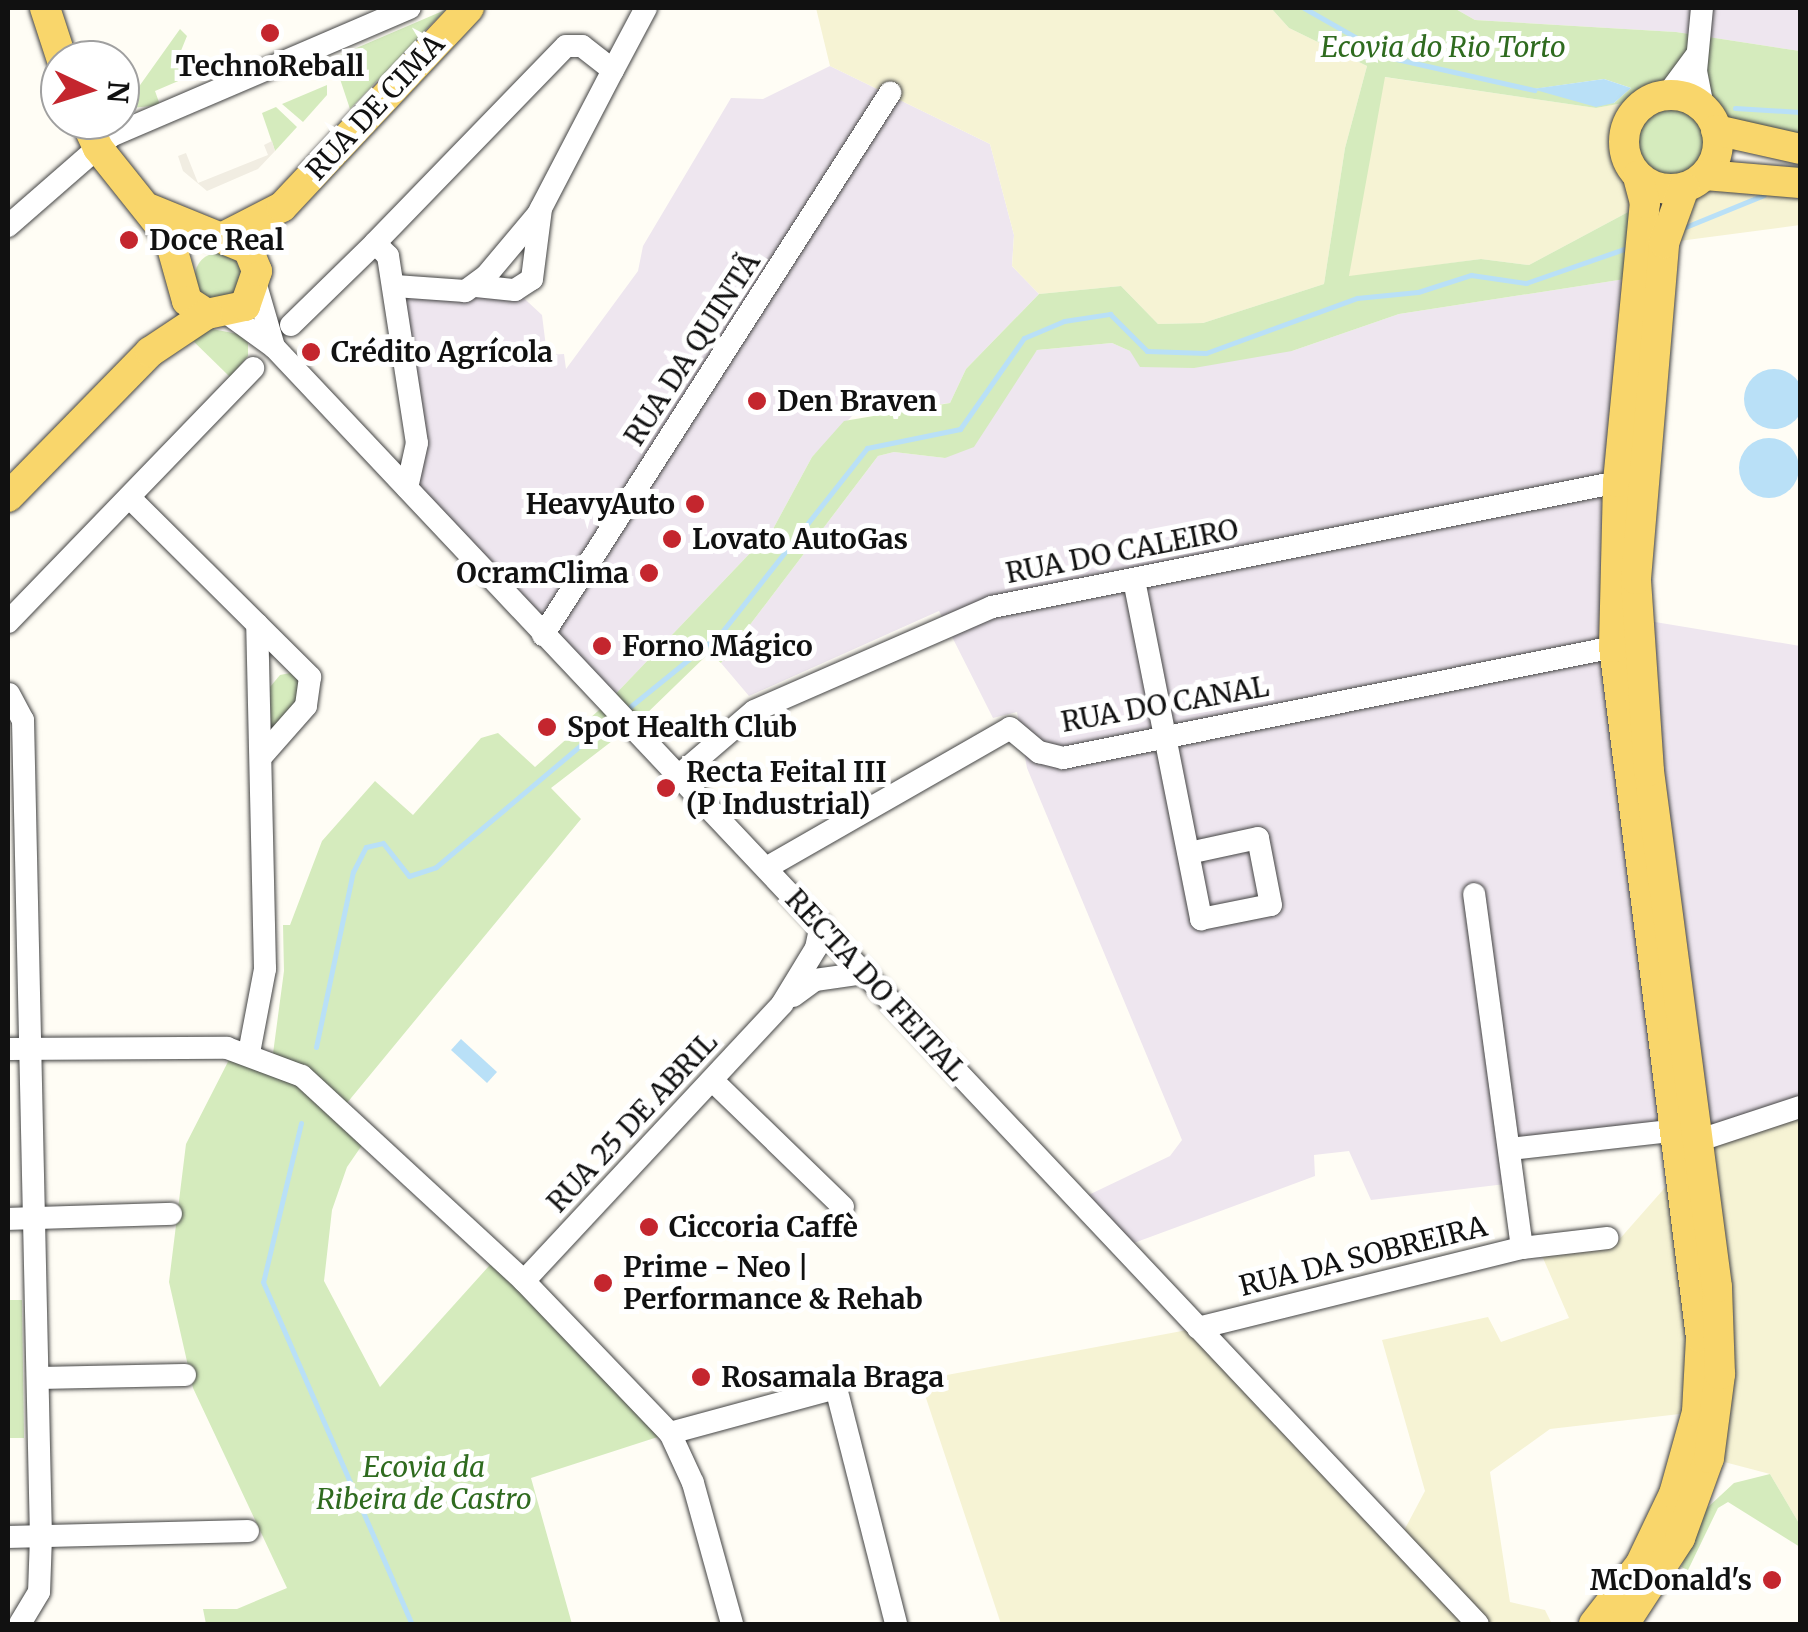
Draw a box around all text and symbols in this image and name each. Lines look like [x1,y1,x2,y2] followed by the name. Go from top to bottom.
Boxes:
[259,22,281,44] marker: TechnoReball
[299,27,451,187] street label: RUA DE CIMA
[1320,30,1566,64] park label: Ecovia do Rio Torto
[40,40,140,140] north arrow
[176,49,364,83] place label: TechnoReball
[99,80,137,104] text: N
[149,223,284,257] place label: Doce Real
[118,229,140,251] marker: Doce Real
[617,246,767,452] street label: RUA DA QUINTÃ
[331,335,553,369] place label: Crédito Agrícola
[300,341,322,363] marker: Crédito Agrícola
[777,384,937,418] place label: Den Braven
[746,390,768,412] marker: Den Braven
[525,487,675,521] place label: HeavyAuto
[684,493,706,515] marker: HeavyAuto
[1003,512,1241,590] street label: RUA DO CALEIRO
[692,522,908,556] place label: Lovato AutoGas
[661,528,683,550] marker: Lovato AutoGas
[456,556,629,590] place label: OcramClima
[638,562,660,584] marker: OcramClima
[622,629,813,663] place label: Forno Mágico
[591,635,613,657] marker: Forno Mágico
[1059,669,1271,739] street label: RUA DO CANAL
[567,710,797,744] place label: Spot Health Club
[536,716,558,738] marker: Spot Health Club
[686,755,887,821] place label: Recta Feital III (P Industrial)
[655,777,677,799] marker: Recta Feital III (P Industrial)
[779,882,973,1088] street label: RECTA DO FEITAL
[540,1025,724,1219] street label: RUA 25 DE ABRIL
[1236,1209,1490,1303] street label: RUA DA SOBREIRA
[669,1210,858,1244] place label: Ciccoria Caffè
[638,1216,660,1238] marker: Ciccoria Caffè
[623,1250,923,1316] place label: Prime - Neo | Performance & Rehab
[592,1272,614,1294] marker: Prime - Neo | Performance & Rehab
[721,1360,944,1394] place label: Rosamala Braga
[690,1366,712,1388] marker: Rosamala Braga
[316,1450,532,1516] park label: Ecovia da Ribeira de Castro
[1590,1563,1752,1597] place label: McDonald's
[1761,1569,1783,1591] marker: McDonald's

